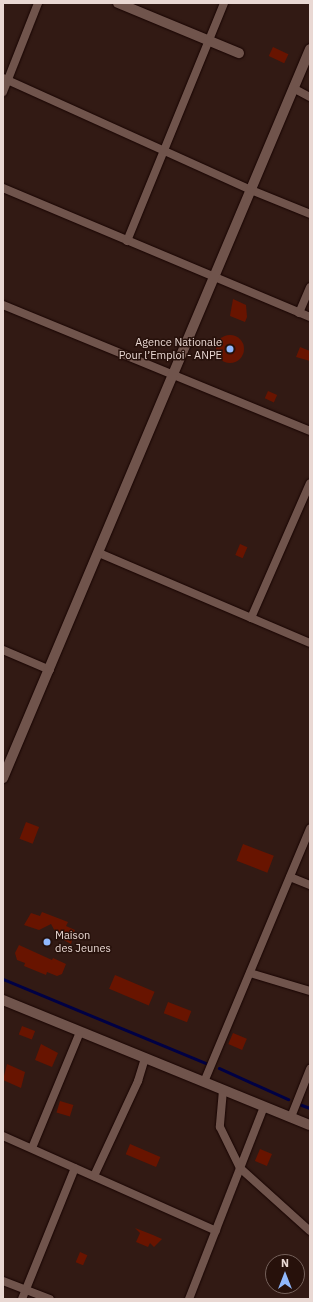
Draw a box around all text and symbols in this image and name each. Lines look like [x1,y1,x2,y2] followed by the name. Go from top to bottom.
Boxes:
[119,336,222,362] place label: Agence Nationale Pour l’Emploi - ANPE
[225,344,235,354] marker: Agence Nationale Pour l’Emploi - ANPE
[55,929,111,955] place label: Maison des Jeunes
[42,937,52,947] marker: Maison des Jeunes
[265,1254,305,1294] north arrow
[281,1256,289,1270] text: N

